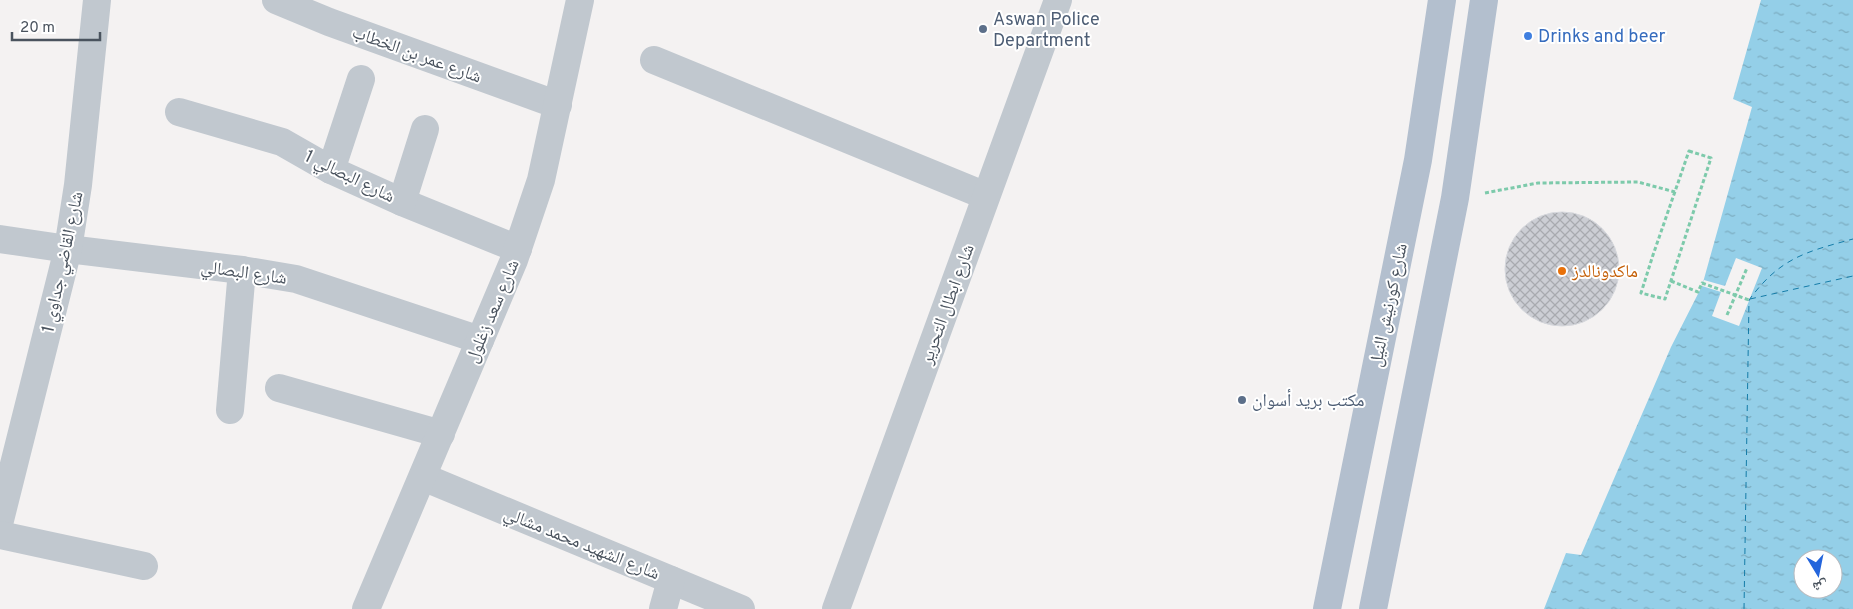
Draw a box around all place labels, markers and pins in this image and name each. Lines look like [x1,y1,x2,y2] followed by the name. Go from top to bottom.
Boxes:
[993,9,1100,53] place label: Aswan Police Department
[977,23,989,35] marker: Aswan Police Department
[1538,26,1666,49] place label: Drinks and beer
[1522,30,1534,42] marker: Drinks and beer
[1571,261,1638,284] place label: ماكدونالدز
[1556,265,1568,277] marker: ماكدونالدز
[1252,389,1364,413] place label: مكتب بريد أسوان
[1236,394,1248,406] marker: مكتب بريد أسوان

